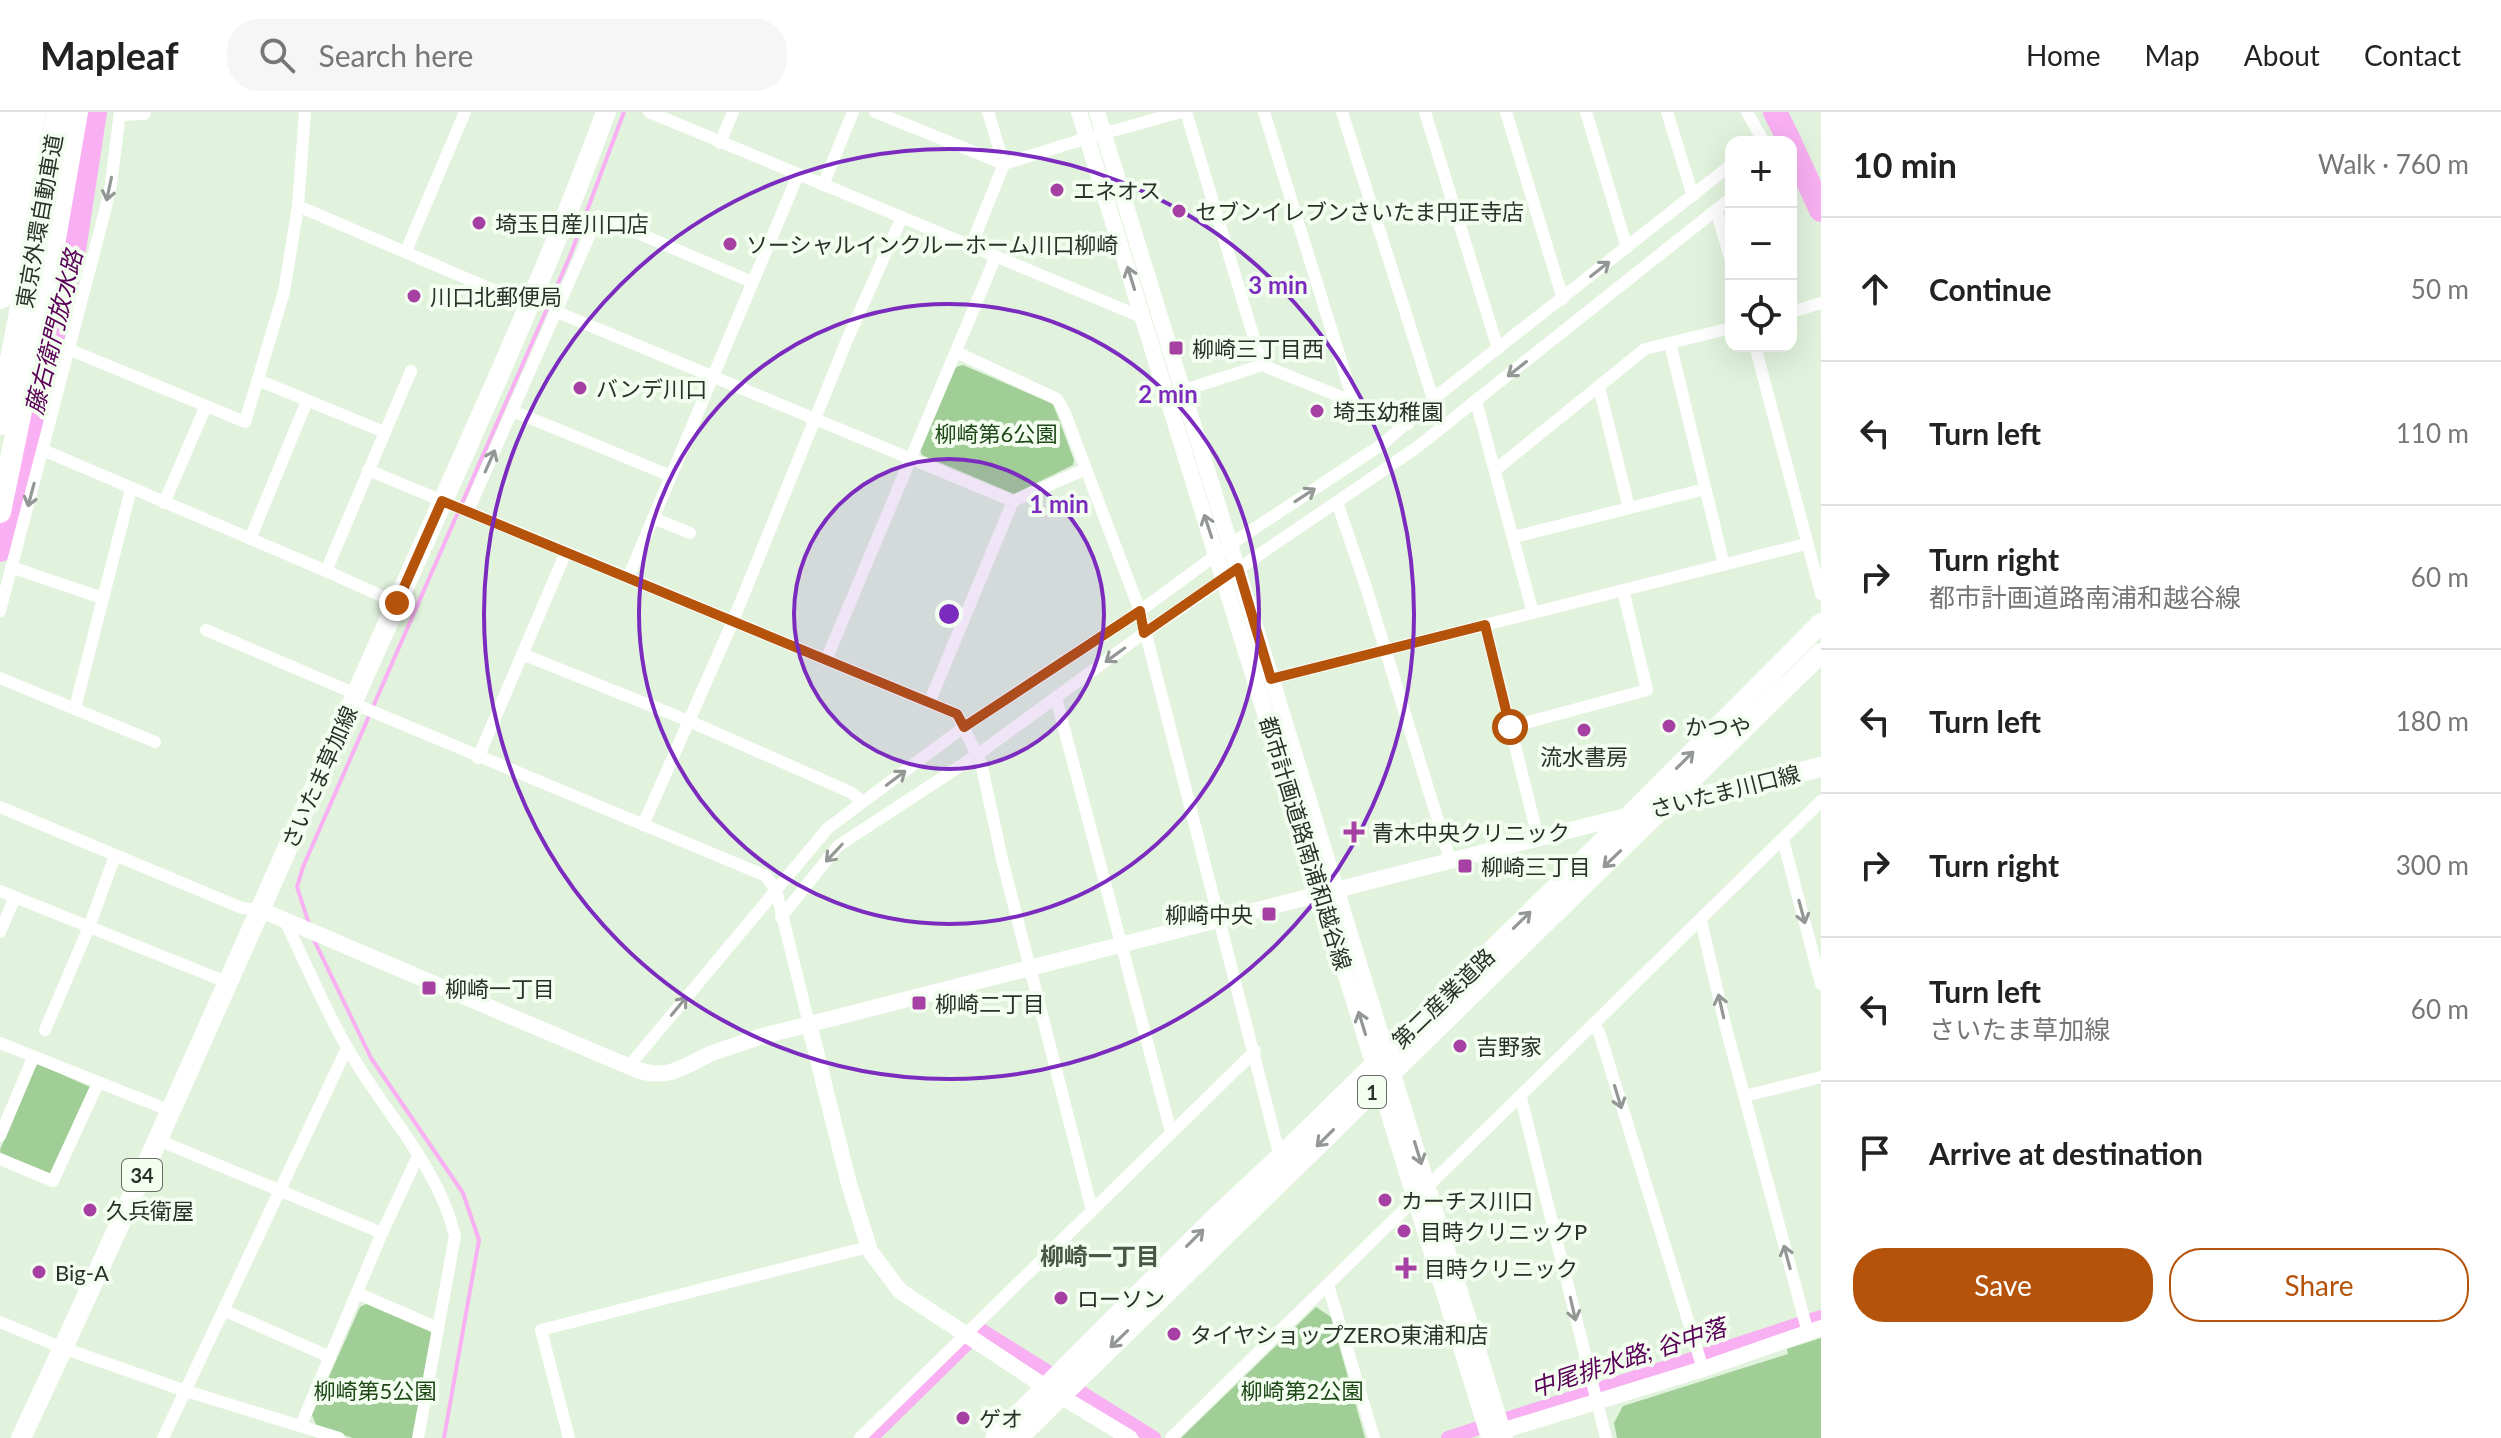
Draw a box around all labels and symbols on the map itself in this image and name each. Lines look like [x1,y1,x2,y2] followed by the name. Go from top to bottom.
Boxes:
[10,132,68,310] street label: 東京外環自動車道
[101,176,116,201] one-way arrow
[1073,177,1161,204] place label: エネオス
[1048,181,1066,199] marker: エネオス
[1195,198,1524,225] place label: セブンイレブンさいたま円正寺店
[1170,202,1188,220] marker: セブンイレブンさいたま円正寺店
[495,210,649,237] place label: 埼玉日産川口店
[470,214,488,232] marker: 埼玉日産川口店
[746,231,1118,258] place label: ソーシャルインクルーホーム川口柳崎
[721,235,739,253] marker: ソーシャルインクルーホーム川口柳崎
[19,245,88,417] water label: 藤右衛門放水路
[1589,260,1610,278] one-way arrow
[1123,266,1137,291] one-way arrow
[1248,270,1308,299] text: 3 min
[430,283,562,310] place label: 川口北郵便局
[405,287,423,305] marker: 川口北郵便局
[1192,335,1324,362] place label: 柳崎三丁目西
[1167,339,1185,357] marker: 柳崎三丁目西
[1507,360,1528,377] one-way arrow
[596,375,707,402] place label: バンデ川口
[571,379,589,397] marker: バンデ川口
[1138,379,1198,408] text: 2 min
[1333,398,1443,425] place label: 埼玉幼稚園
[1308,402,1326,420] marker: 埼玉幼稚園
[935,420,1057,447] park label: 柳崎第6公園
[484,449,499,474] one-way arrow
[23,482,38,508] one-way arrow
[1294,487,1316,503] one-way arrow
[1029,489,1089,518] text: 1 min
[1200,514,1215,539] one-way arrow
[379,585,415,621] route end
[935,600,963,628] centre of rings
[1105,646,1126,663] one-way arrow
[275,701,363,853] street label: さいたま草加線
[1492,709,1528,745] route start
[1254,713,1358,973] street label: 都市計画道路南浦和越谷線
[1685,713,1751,740] place label: かつや
[1660,717,1678,735] marker: かつや
[1575,721,1593,739] marker: 流水書房
[1540,743,1628,770] place label: 流水書房
[1675,751,1694,770] one-way arrow
[1647,759,1803,823] street label: さいたま川口線
[885,769,906,786] one-way arrow
[1372,819,1570,846] place label: 青木中央クリニック
[1343,821,1365,843] marker: 青木中央クリニック
[825,843,844,863] one-way arrow
[1603,849,1622,868] one-way arrow
[1481,853,1591,880] place label: 柳崎三丁目
[1456,857,1474,875] marker: 柳崎三丁目
[1796,899,1811,925] one-way arrow
[1165,901,1253,928] place label: 柳崎中央
[1260,905,1278,923] marker: 柳崎中央
[1512,911,1532,930] one-way arrow
[1386,942,1500,1054] street label: 第二産業道路
[445,975,555,1002] place label: 柳崎一丁目
[420,979,438,997] marker: 柳崎一丁目
[935,990,1045,1017] place label: 柳崎二丁目
[910,994,928,1012] marker: 柳崎二丁目
[1713,994,1728,1019] one-way arrow
[670,996,688,1017] one-way arrow
[1354,1010,1369,1036] one-way arrow
[1476,1033,1542,1060] place label: 吉野家
[1451,1037,1469,1055] marker: 吉野家
[1358,1076,1386,1108] road number: 1
[1611,1083,1626,1109] one-way arrow
[1316,1128,1335,1147] one-way arrow
[1411,1140,1426,1166] one-way arrow
[122,1159,162,1191] road number: 34
[1401,1187,1533,1214] place label: カーチス川口
[1376,1191,1394,1209] marker: カーチス川口
[106,1197,194,1224] place label: 久兵衛屋
[81,1201,99,1219] marker: 久兵衛屋
[1420,1218,1587,1245] place label: 目時クリニックP
[1395,1222,1413,1240] marker: 目時クリニックP
[1185,1229,1204,1248] one-way arrow
[1040,1241,1160,1270] district label: 柳崎一丁目
[1779,1245,1794,1271] one-way arrow
[1424,1255,1578,1282] place label: 目時クリニック
[1395,1257,1417,1279] marker: 目時クリニック
[55,1259,109,1286] place label: Big-A
[30,1263,48,1281] marker: Big-A
[1077,1285,1165,1312] place label: ローソン
[1052,1289,1070,1307] marker: ローソン
[1566,1296,1581,1322] one-way arrow
[1527,1310,1733,1402] water label: 中尾排水路; 谷中落
[1190,1321,1489,1348] place label: タイヤショップZERO東浦和店
[1165,1325,1183,1343] marker: タイヤショップZERO東浦和店
[1110,1329,1129,1348] one-way arrow
[314,1377,436,1404] park label: 柳崎第5公園
[1241,1377,1363,1404] park label: 柳崎第2公園
[979,1405,1023,1432] place label: ゲオ
[954,1409,972,1427] marker: ゲオ

